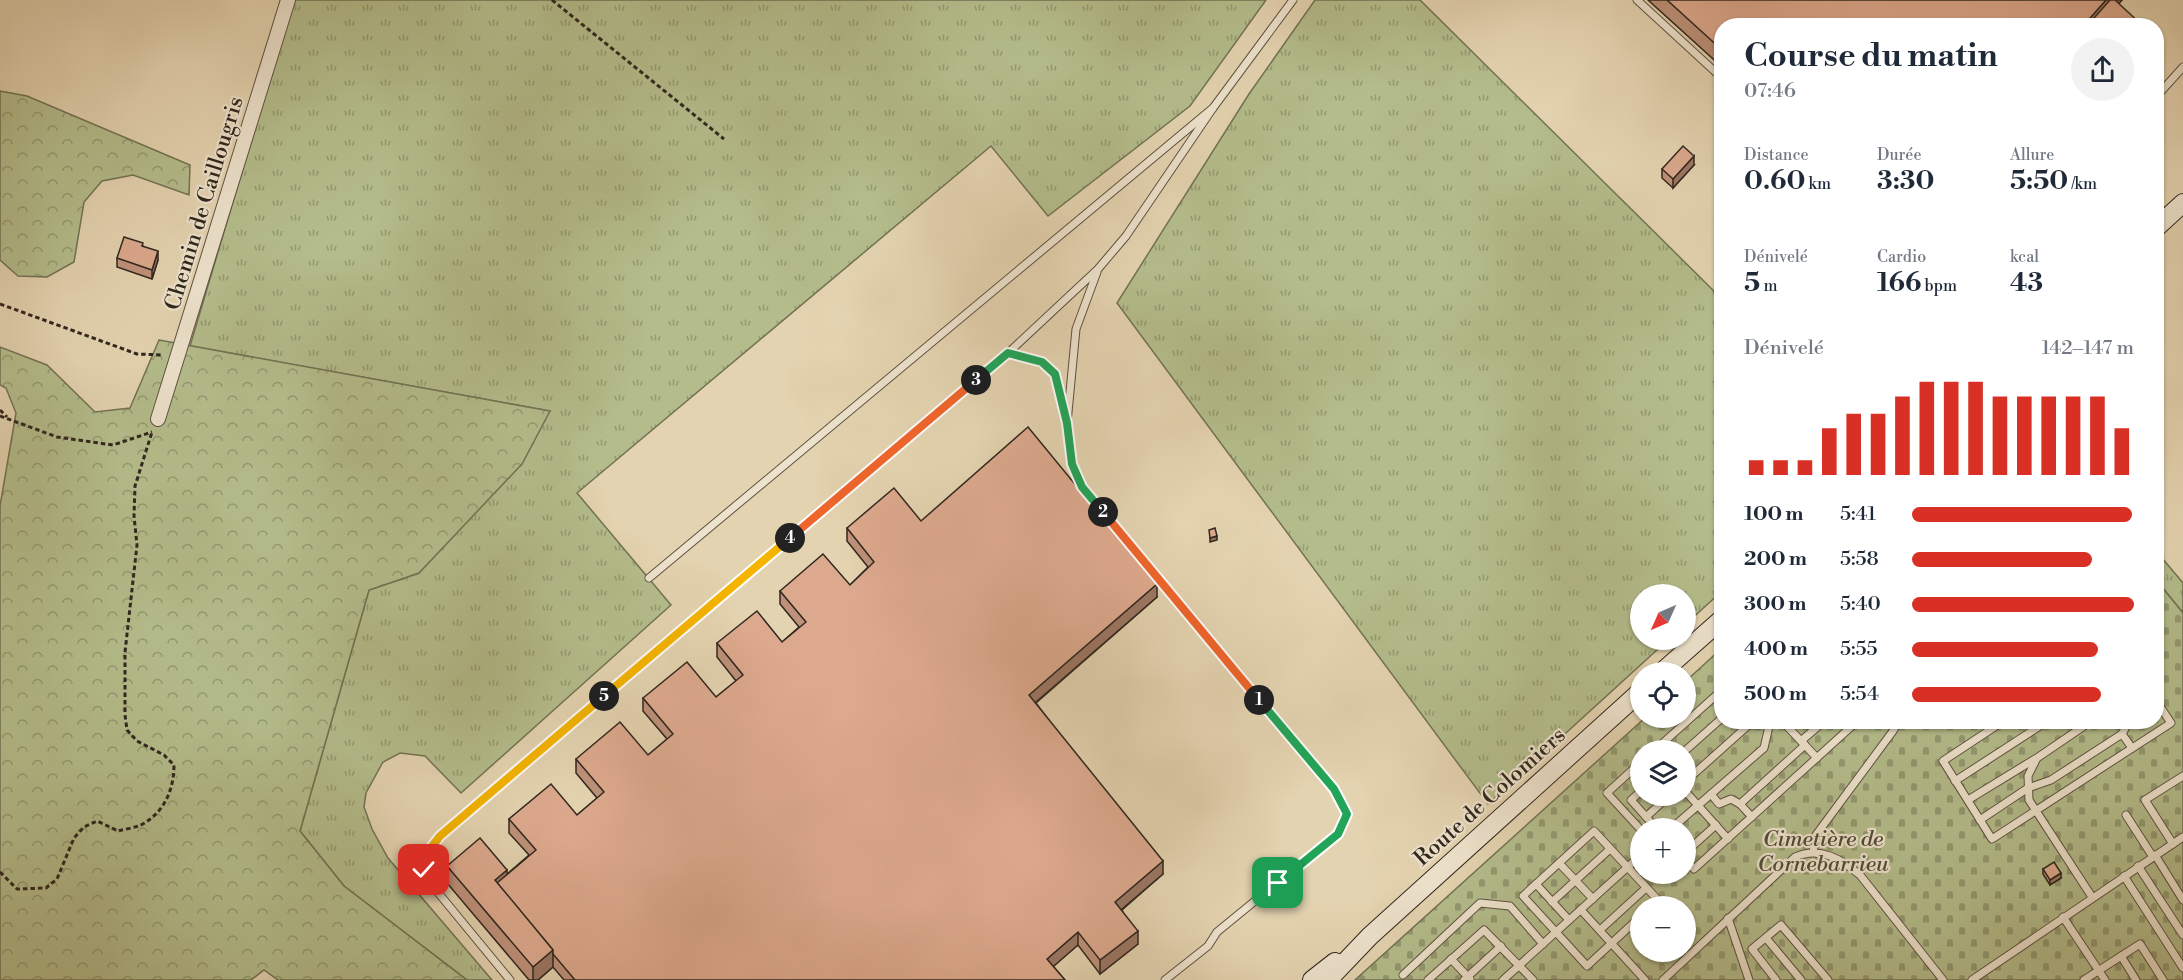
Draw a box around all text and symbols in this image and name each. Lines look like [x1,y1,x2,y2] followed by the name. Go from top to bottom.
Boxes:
[1744,36,1998,77] text: Course du matin
[2071,38,2134,101] button: share
[1744,79,1796,104] text: 07:46
[159,93,250,313] street label: Chemin de Caillougris
[1744,145,1809,165] text: Distance
[1877,145,1922,165] text: Durée
[2010,145,2054,165] text: Allure
[1744,165,1805,197] text: 0.60
[1877,165,1934,197] text: 3:30
[2010,165,2068,197] text: 5:50
[1805,174,1831,194] text: km
[2068,174,2097,194] text: /km
[1744,247,1808,267] text: Dénivelé
[1877,247,1926,267] text: Cardio
[2010,247,2039,267] text: kcal
[1744,267,1760,299] text: 5
[1877,267,1921,299] text: 166
[2010,267,2043,299] text: 43
[1760,276,1777,296] text: m
[1921,276,1957,296] text: bpm
[1744,336,1824,361] text: Dénivelé
[2041,336,2134,361] text: 142–147 m
[961,365,991,395] pin: 3
[971,370,981,390] text: 3
[1088,497,1118,527] pin: 2
[1098,502,1108,522] text: 2
[1744,502,1803,527] text: 100 m
[1840,502,1876,527] text: 5:41
[775,523,805,553] pin: 4
[785,528,795,548] text: 4
[1744,547,1807,572] text: 200 m
[1840,547,1879,572] text: 5:58
[1630,584,1696,650] north arrow
[1630,584,1696,962] map controls
[1744,592,1807,617] text: 300 m
[1840,592,1881,617] text: 5:40
[1744,637,1808,662] text: 400 m
[1840,637,1878,662] text: 5:55
[1630,662,1696,728] button: locate
[589,681,619,711] pin: 5
[1744,682,1807,707] text: 500 m
[1840,682,1879,707] text: 5:54
[1244,685,1274,715] pin: 1
[599,686,609,706] text: 5
[1255,690,1263,710] text: 1
[1409,722,1571,872] street label: Route de Colomiers
[1630,740,1696,806] button: layers
[1630,818,1696,884] button: +
[1757,826,1889,878] park label: Cimetière de Cornebarrieu
[398,844,449,895] pin
[407,853,440,886] icon: check
[1252,857,1303,908] pin
[1261,866,1294,899] icon: arrive
[1630,896,1696,962] button: −

